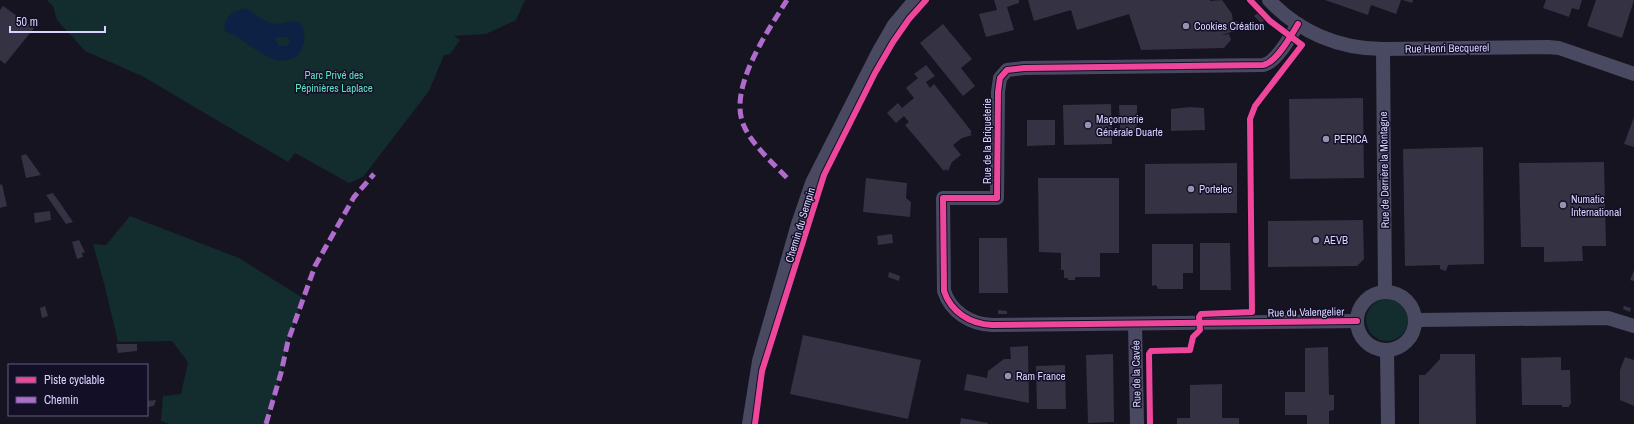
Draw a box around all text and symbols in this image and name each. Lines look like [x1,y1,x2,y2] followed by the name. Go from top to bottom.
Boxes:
[10,8,105,34] scale bar
[16,14,38,30] text: 50 m
[1194,19,1264,33] place label: Cookies Création
[1181,21,1191,31] marker: Cookies Création
[1405,40,1489,56] street label: Rue Henri Becquerel
[295,68,373,95] park label: Parc Privé des Pépinières Laplace
[980,98,994,184] street label: Rue de la Briqueterie
[1376,111,1392,229] street label: Rue de Derrière la Montagne
[1096,112,1163,139] place label: Maçonnerie Générale Duarte
[1083,120,1093,130] marker: Maçonnerie Générale Duarte
[1334,132,1369,146] place label: PERICA
[1321,134,1331,144] marker: PERICA
[1199,182,1233,196] place label: Portelec
[1186,184,1196,194] marker: Portelec
[782,186,818,264] street label: Chemin du Sempin
[1571,192,1621,219] place label: Numatic International
[1558,200,1568,210] marker: Numatic International
[1323,233,1348,247] place label: AEVB
[1311,235,1321,245] marker: AEVB
[1268,304,1344,320] street label: Rue du Valengelier
[1128,340,1144,408] street label: Rue de la Cavée
[8,364,148,416] legend
[1016,369,1066,383] place label: Ram France
[1003,371,1013,381] marker: Ram France
[44,372,105,388] text: Piste cyclable
[44,392,78,408] text: Chemin

